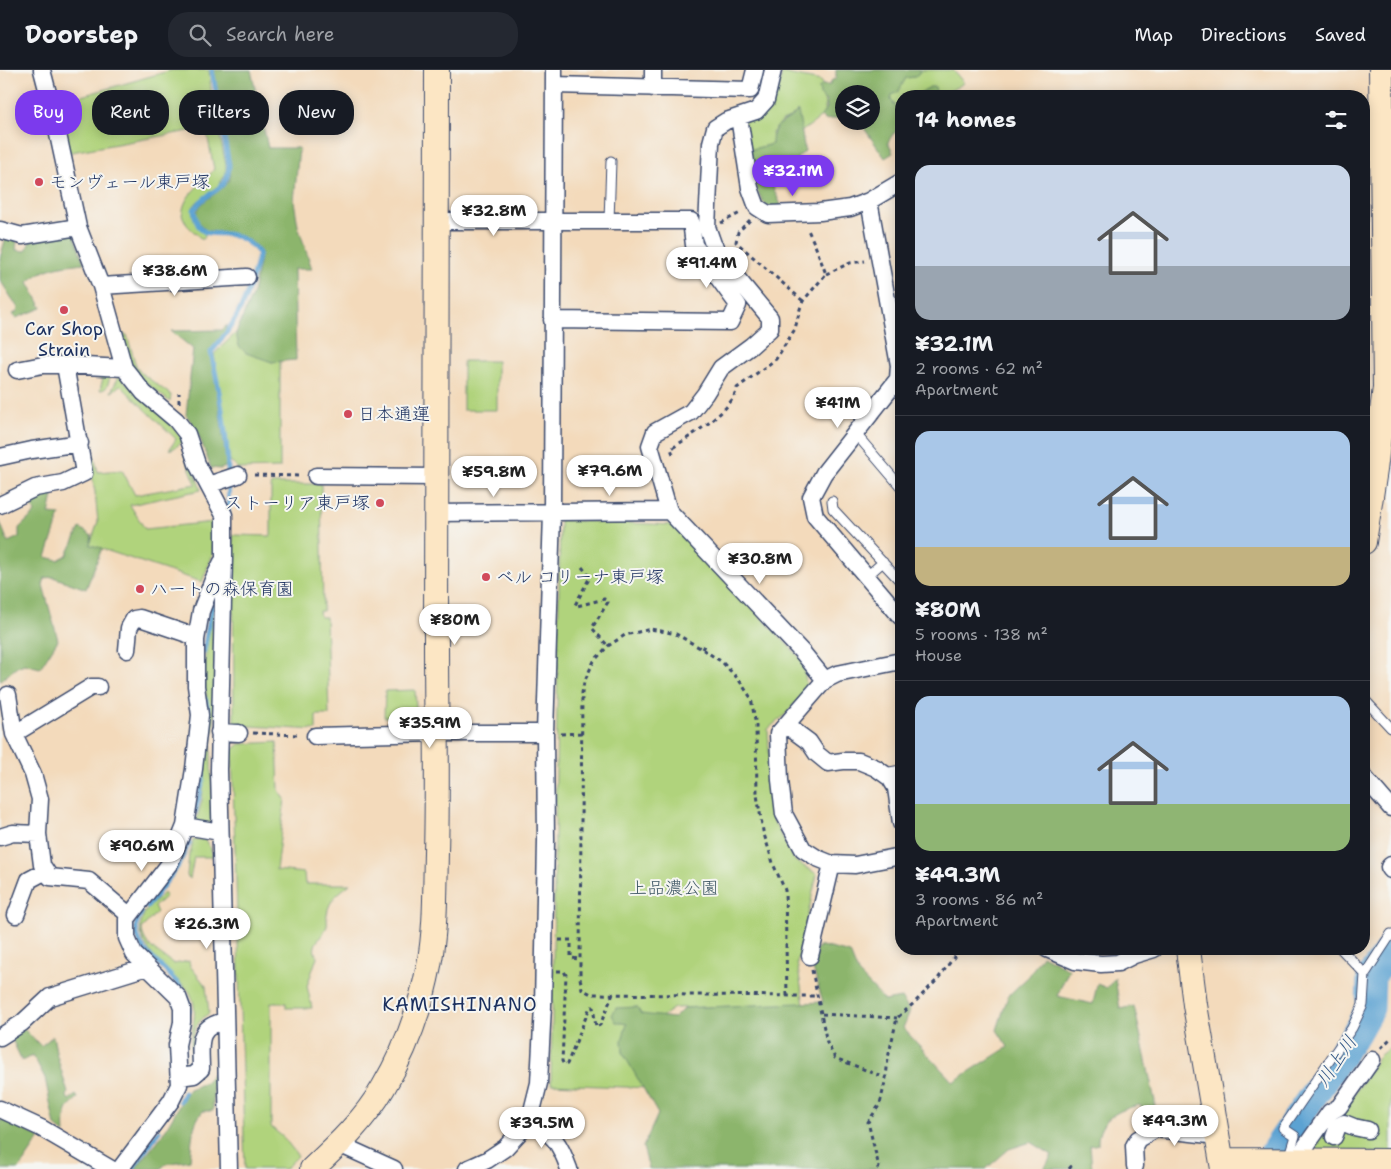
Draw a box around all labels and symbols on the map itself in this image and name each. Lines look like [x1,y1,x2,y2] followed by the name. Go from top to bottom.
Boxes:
[752,154,834,197] pin: ¥32.1M
[49,170,210,194] place label: モンヴェール東戸塚
[33,176,45,188] marker: モンヴェール東戸塚
[453,194,535,237] pin: ¥32.8M
[666,246,748,289] pin: ¥91.4M
[134,254,216,297] pin: ¥38.6M
[58,304,70,316] marker: Car Shop Strain
[25,317,103,362] place label: Car Shop Strain
[808,386,868,429] pin: ¥41M
[358,402,430,426] place label: 日本通運
[342,408,354,420] marker: 日本通運
[569,454,651,497] pin: ¥79.6M
[453,456,535,498] pin: ¥59.8M
[225,491,370,515] place label: ストーリア東戸塚
[374,497,386,509] marker: ストーリア東戸塚
[719,542,801,585] pin: ¥30.8M
[496,565,664,589] place label: ベル コリーナ東戸塚
[480,571,492,583] marker: ベル コリーナ東戸塚
[150,577,294,601] place label: ハートの森保育園
[134,583,146,595] marker: ハートの森保育園
[425,604,485,646] pin: ¥80M
[389,706,471,749] pin: ¥35.9M
[101,830,183,872] pin: ¥90.6M
[629,876,719,900] park label: 上品濃公園
[166,908,248,950] pin: ¥26.3M
[382,992,538,1017] district label: KAMISHINANO
[1310,1030,1362,1092] water label: 川上川
[1134,1104,1216,1147] pin: ¥49.3M
[501,1106,583,1149] pin: ¥39.5M

